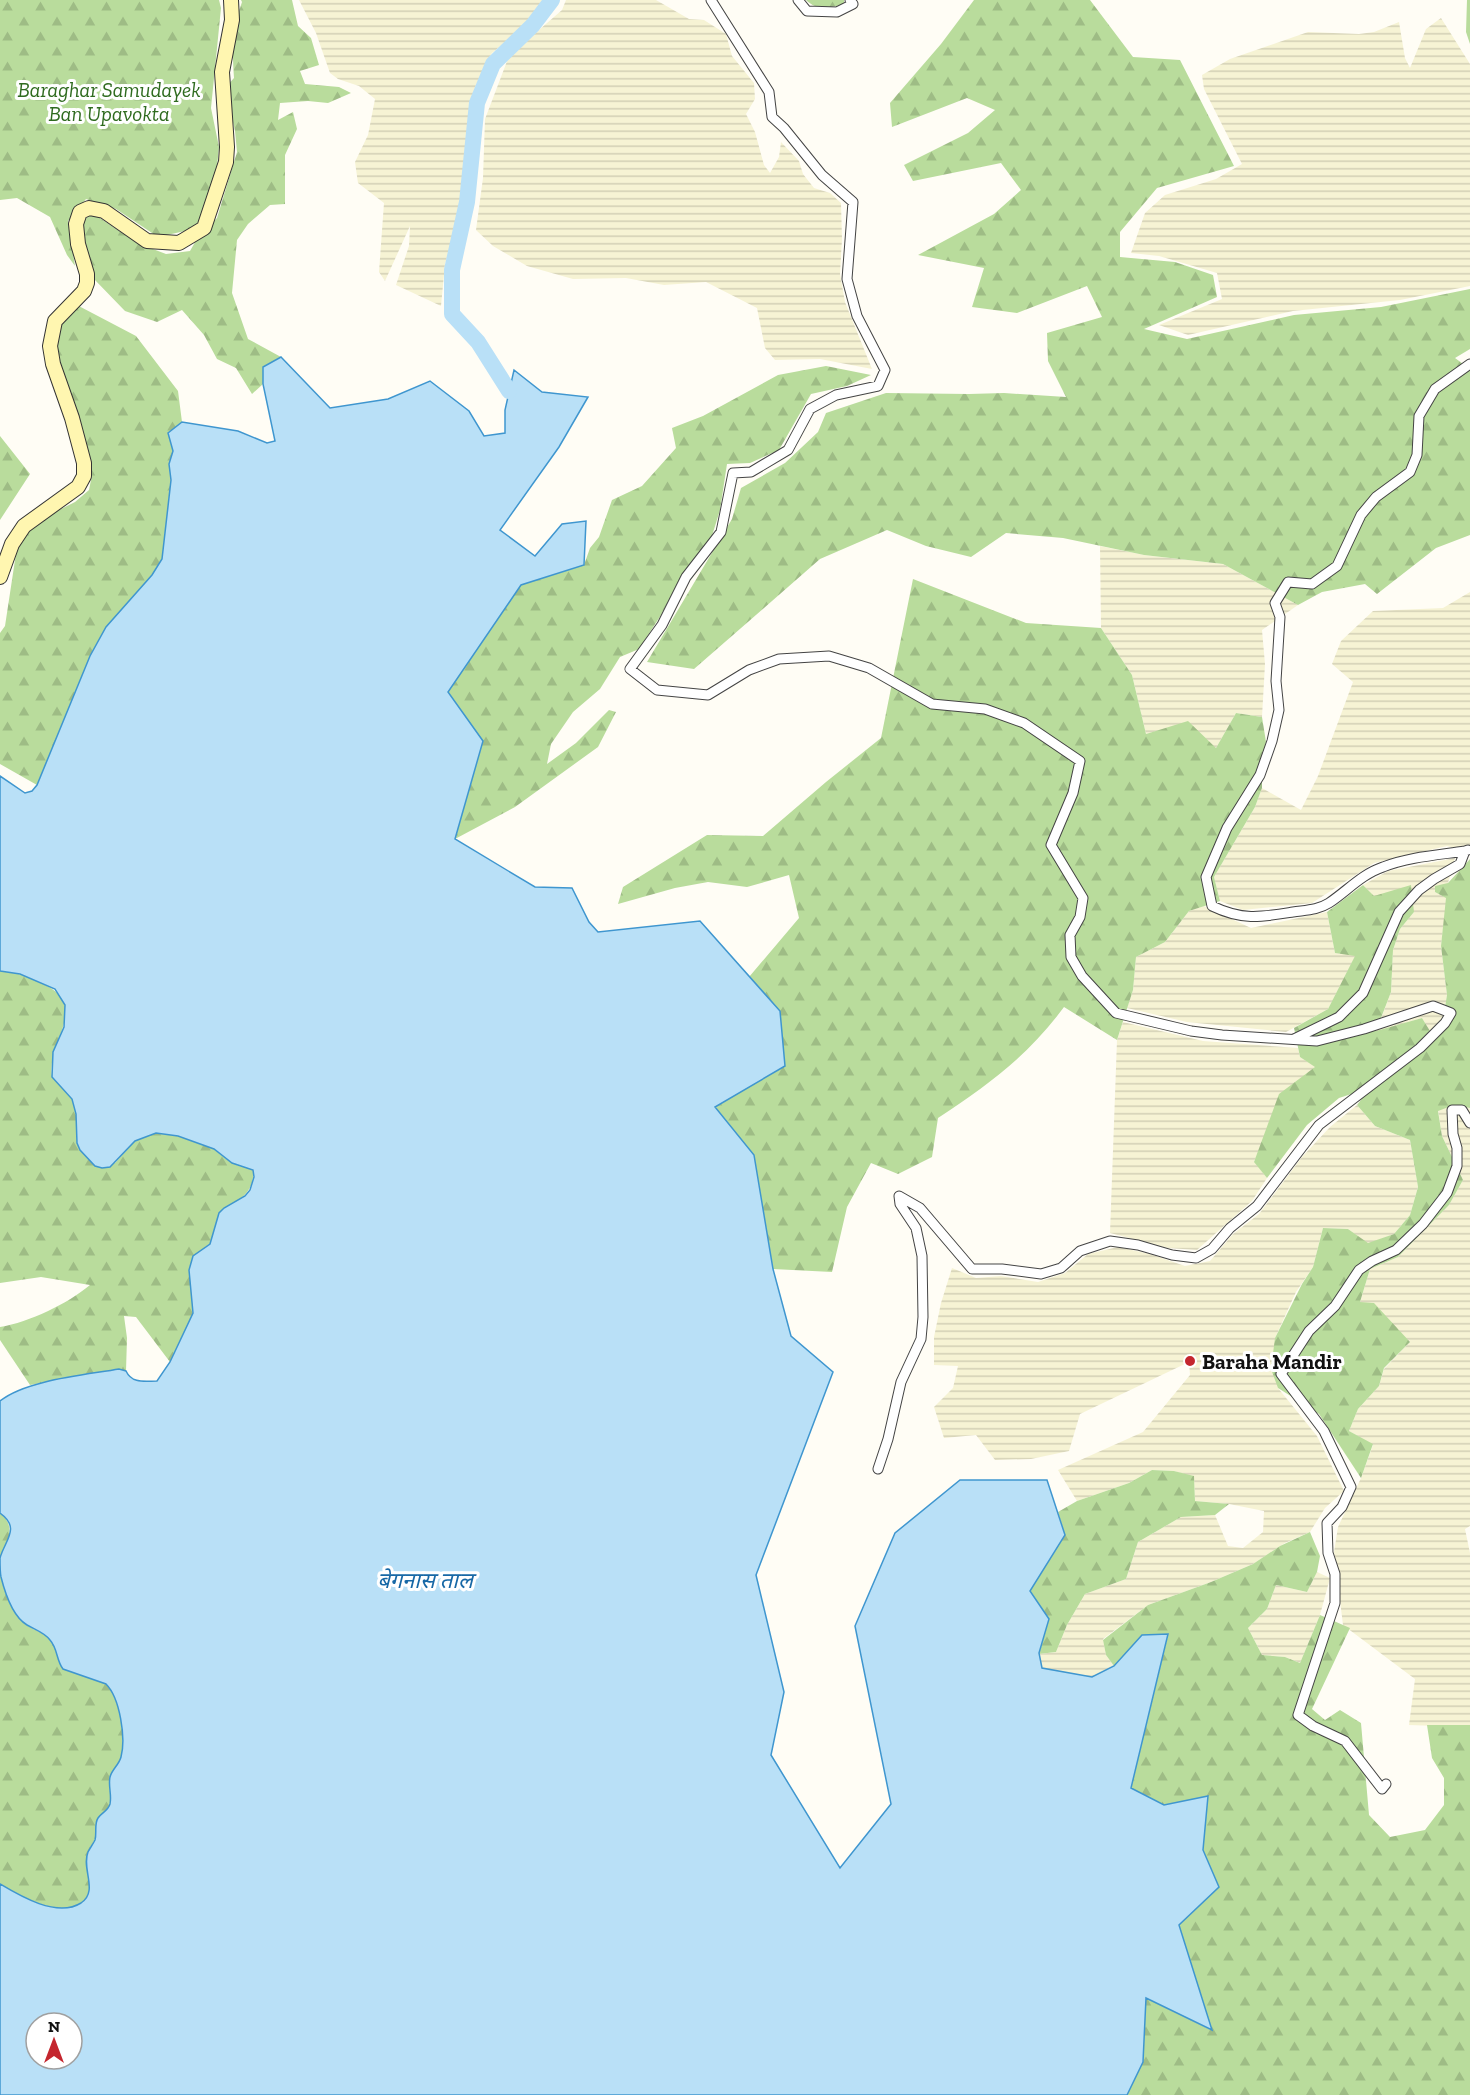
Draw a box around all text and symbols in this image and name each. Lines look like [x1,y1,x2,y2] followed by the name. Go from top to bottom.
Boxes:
[17,77,201,126] park label: Baraghar Samudayek Ban Upavokta
[1202,1349,1342,1374] place label: Baraha Mandir
[1183,1354,1197,1368] marker: Baraha Mandir
[377,1567,477,1594] water label: बेगनास ताल
[24,2011,84,2071] north arrow
[48,2017,60,2036] text: N

